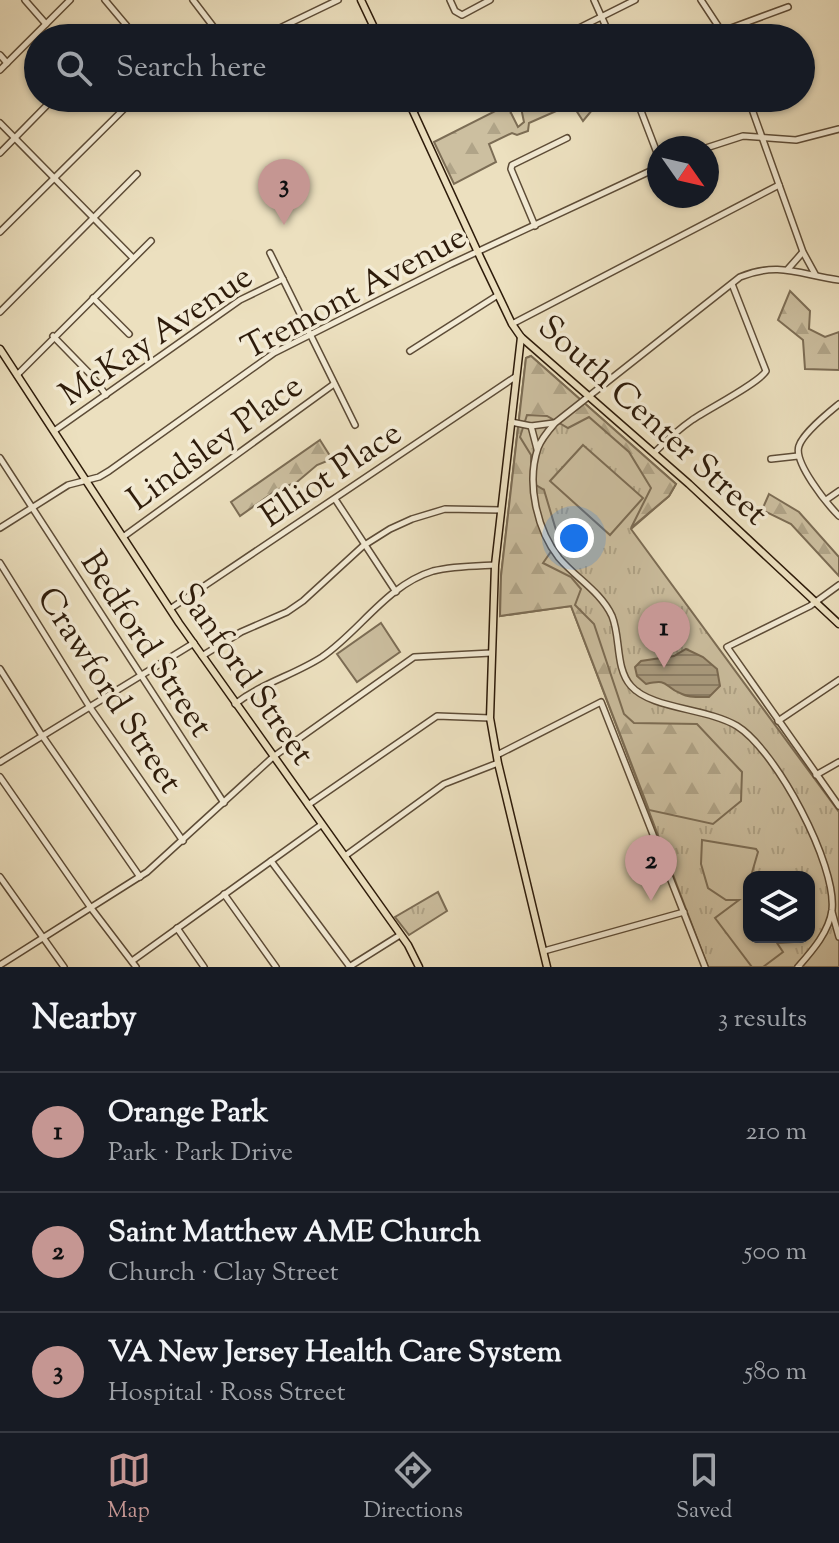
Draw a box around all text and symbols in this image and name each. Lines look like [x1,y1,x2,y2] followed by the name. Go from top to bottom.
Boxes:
[24,24,815,112] search box
[52,46,96,90] icon: search
[116,47,266,90] text: Search here
[647,136,719,208] north arrow
[258,159,310,225] pin: 3
[234,214,476,374] street label: Tremont Avenue
[51,254,263,420] street label: McKay Avenue
[526,305,778,539] street label: South Center Street
[118,363,314,524] street label: Lindsley Place
[251,410,413,541] street label: Elliot Place
[554,518,594,558] your location
[66,542,224,748] street label: Bedford Street
[163,574,325,776] street label: Sanford Street
[23,578,193,804] street label: Crawford Street
[638,602,690,668] pin: 1
[625,835,677,901] pin: 2
[743,871,815,943] map controls
[743,871,815,943] button: layers
[32,995,137,1044] text: Nearby
[718,1001,807,1038] text: 3 results
[108,1092,268,1135] text: Orange Park
[54,1114,62,1151] text: 1
[745,1114,807,1151] text: 210 m
[108,1135,293,1172] text: Park · Park Drive
[108,1212,481,1255] text: Saint Matthew AME Church
[52,1234,64,1271] text: 2
[744,1234,807,1271] text: 500 m
[108,1255,339,1292] text: Church · Clay Street
[108,1332,561,1375] text: VA New Jersey Health Care System
[53,1354,63,1391] text: 3
[744,1354,807,1391] text: 580 m
[108,1375,346,1412] text: Hospital · Ross Street
[107,1448,151,1528] tab: Map
[364,1448,463,1528] tab: Directions
[676,1448,732,1528] tab: Saved

